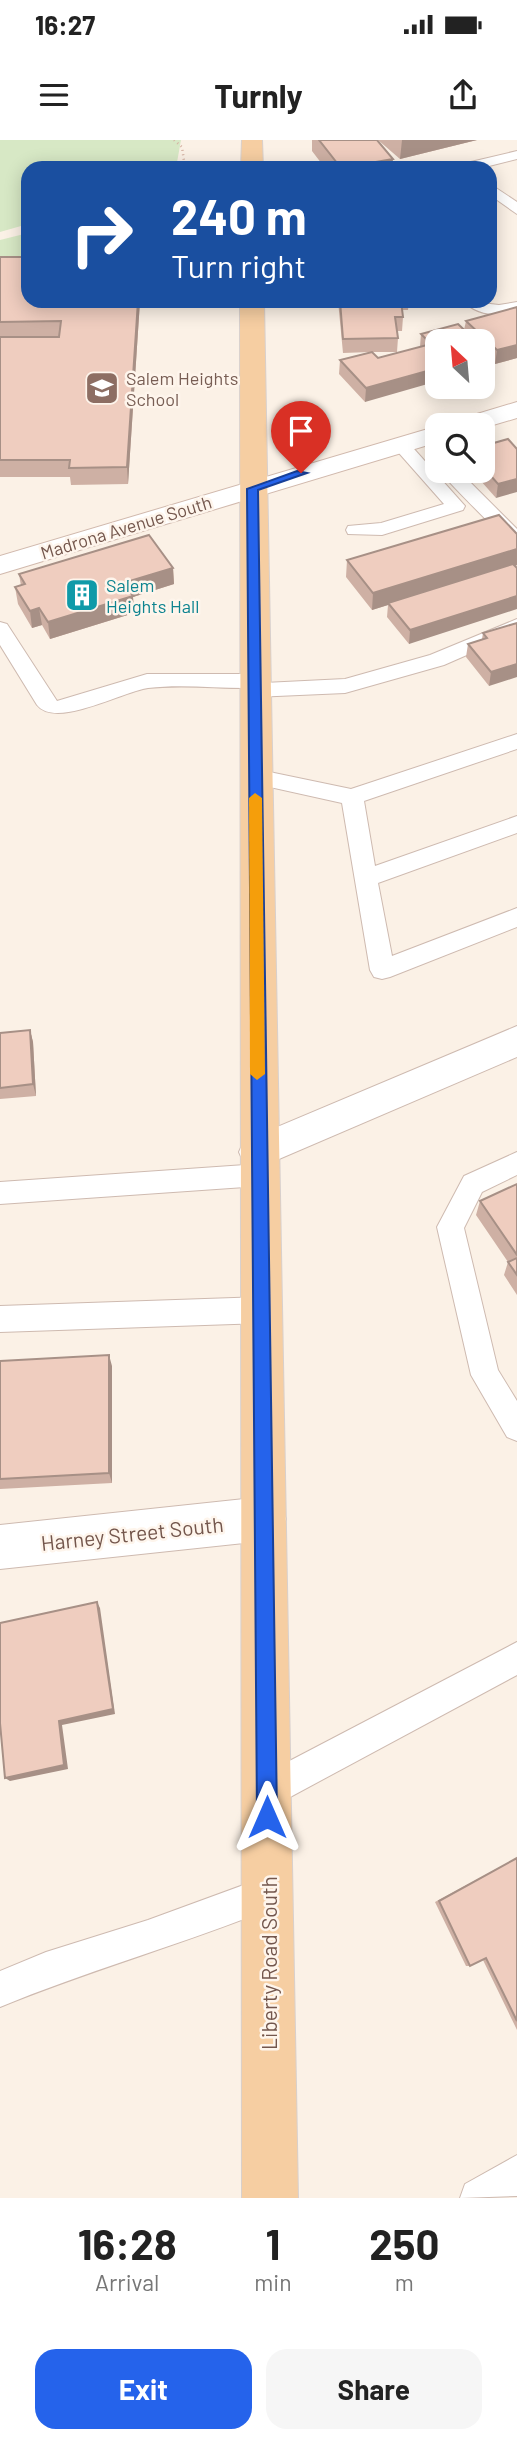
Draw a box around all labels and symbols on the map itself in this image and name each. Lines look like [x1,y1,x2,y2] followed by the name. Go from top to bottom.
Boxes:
[425,329,495,399] north arrow
[126,367,238,410] place label: Salem Heights School
[83,369,121,407] school or university icon: Salem Heights School
[271,401,331,473] pin
[38,491,214,563] street label: Madrona Avenue South
[106,574,199,617] place label: Salem Heights Hall
[63,576,101,614] building icon: Salem Heights Hall
[39,1511,225,1555] street label: Harney Street South
[230,1780,304,1854] position arrow
[256,1876,281,2050] street label: Liberty Road South

